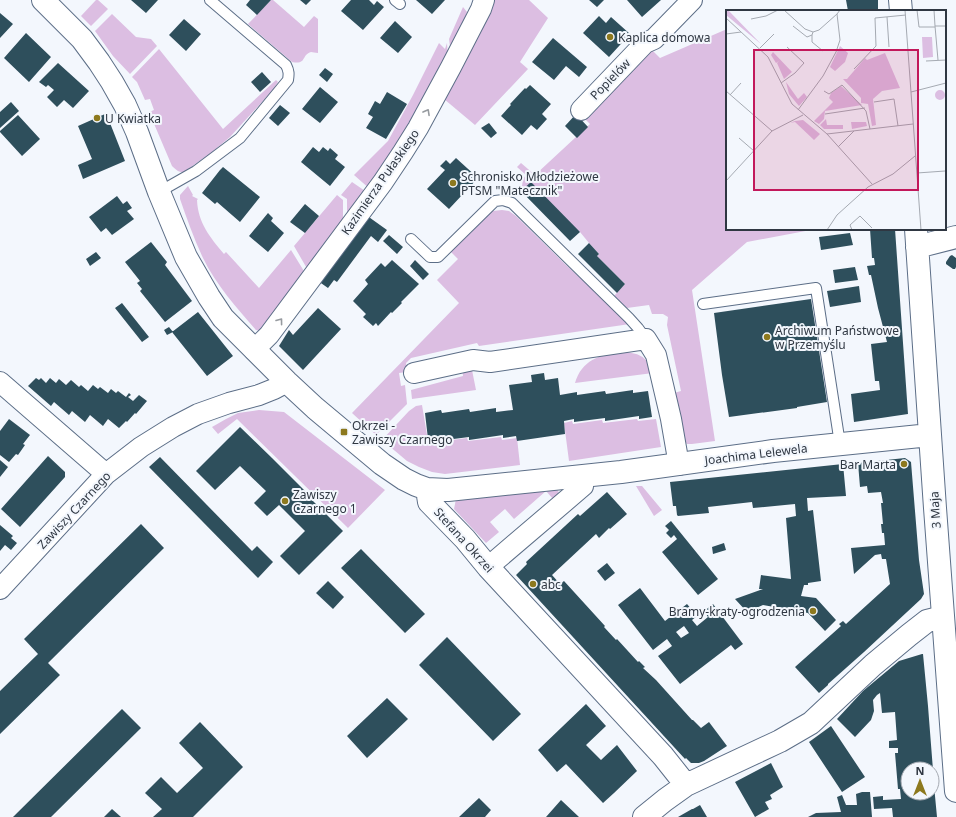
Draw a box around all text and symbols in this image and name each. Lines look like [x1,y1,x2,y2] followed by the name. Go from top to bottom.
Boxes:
[726,10,946,230] inset map
[618,29,710,46] place label: Kaplica domowa
[605,32,615,42] marker: Kaplica domowa
[586,54,634,103] street label: Popielów
[422,108,430,116] one-way arrow
[105,110,161,127] place label: U Kwiatka
[92,113,102,123] marker: U Kwiatka
[337,126,423,238] street label: Kazimierza Pułaskiego
[461,168,599,199] place label: Schronisko Młodzieżowe PTSM "Matecznik"
[448,178,458,188] marker: Schronisko Młodzieżowe PTSM "Matecznik"
[275,318,282,325] one-way arrow
[775,322,899,353] place label: Archiwum Państwowe w Przemyślu
[762,332,772,342] marker: Archiwum Państwowe w Przemyślu
[352,417,453,448] place label: Okrzei - Zawiszy Czarnego
[339,427,349,437] marker: Okrzei - Zawiszy Czarnego
[703,439,808,469] street label: Joachima Lelewela
[840,456,896,473] place label: Bar Marta
[899,459,909,469] marker: Bar Marta
[34,467,114,553] street label: Zawiszy Czarnego
[293,486,357,517] place label: Zawiszy Czarnego 1
[925,491,945,529] street label: 3 Maja
[280,496,290,506] marker: Zawiszy Czarnego 1
[430,504,498,576] street label: Stefana Okrzei
[541,576,561,593] place label: abc
[528,579,538,589] marker: abc
[669,603,805,620] place label: Bramy-kraty-ogrodzenia
[808,606,818,616] marker: Bramy-kraty-ogrodzenia
[900,761,940,801] north arrow
[916,763,924,778] text: N

